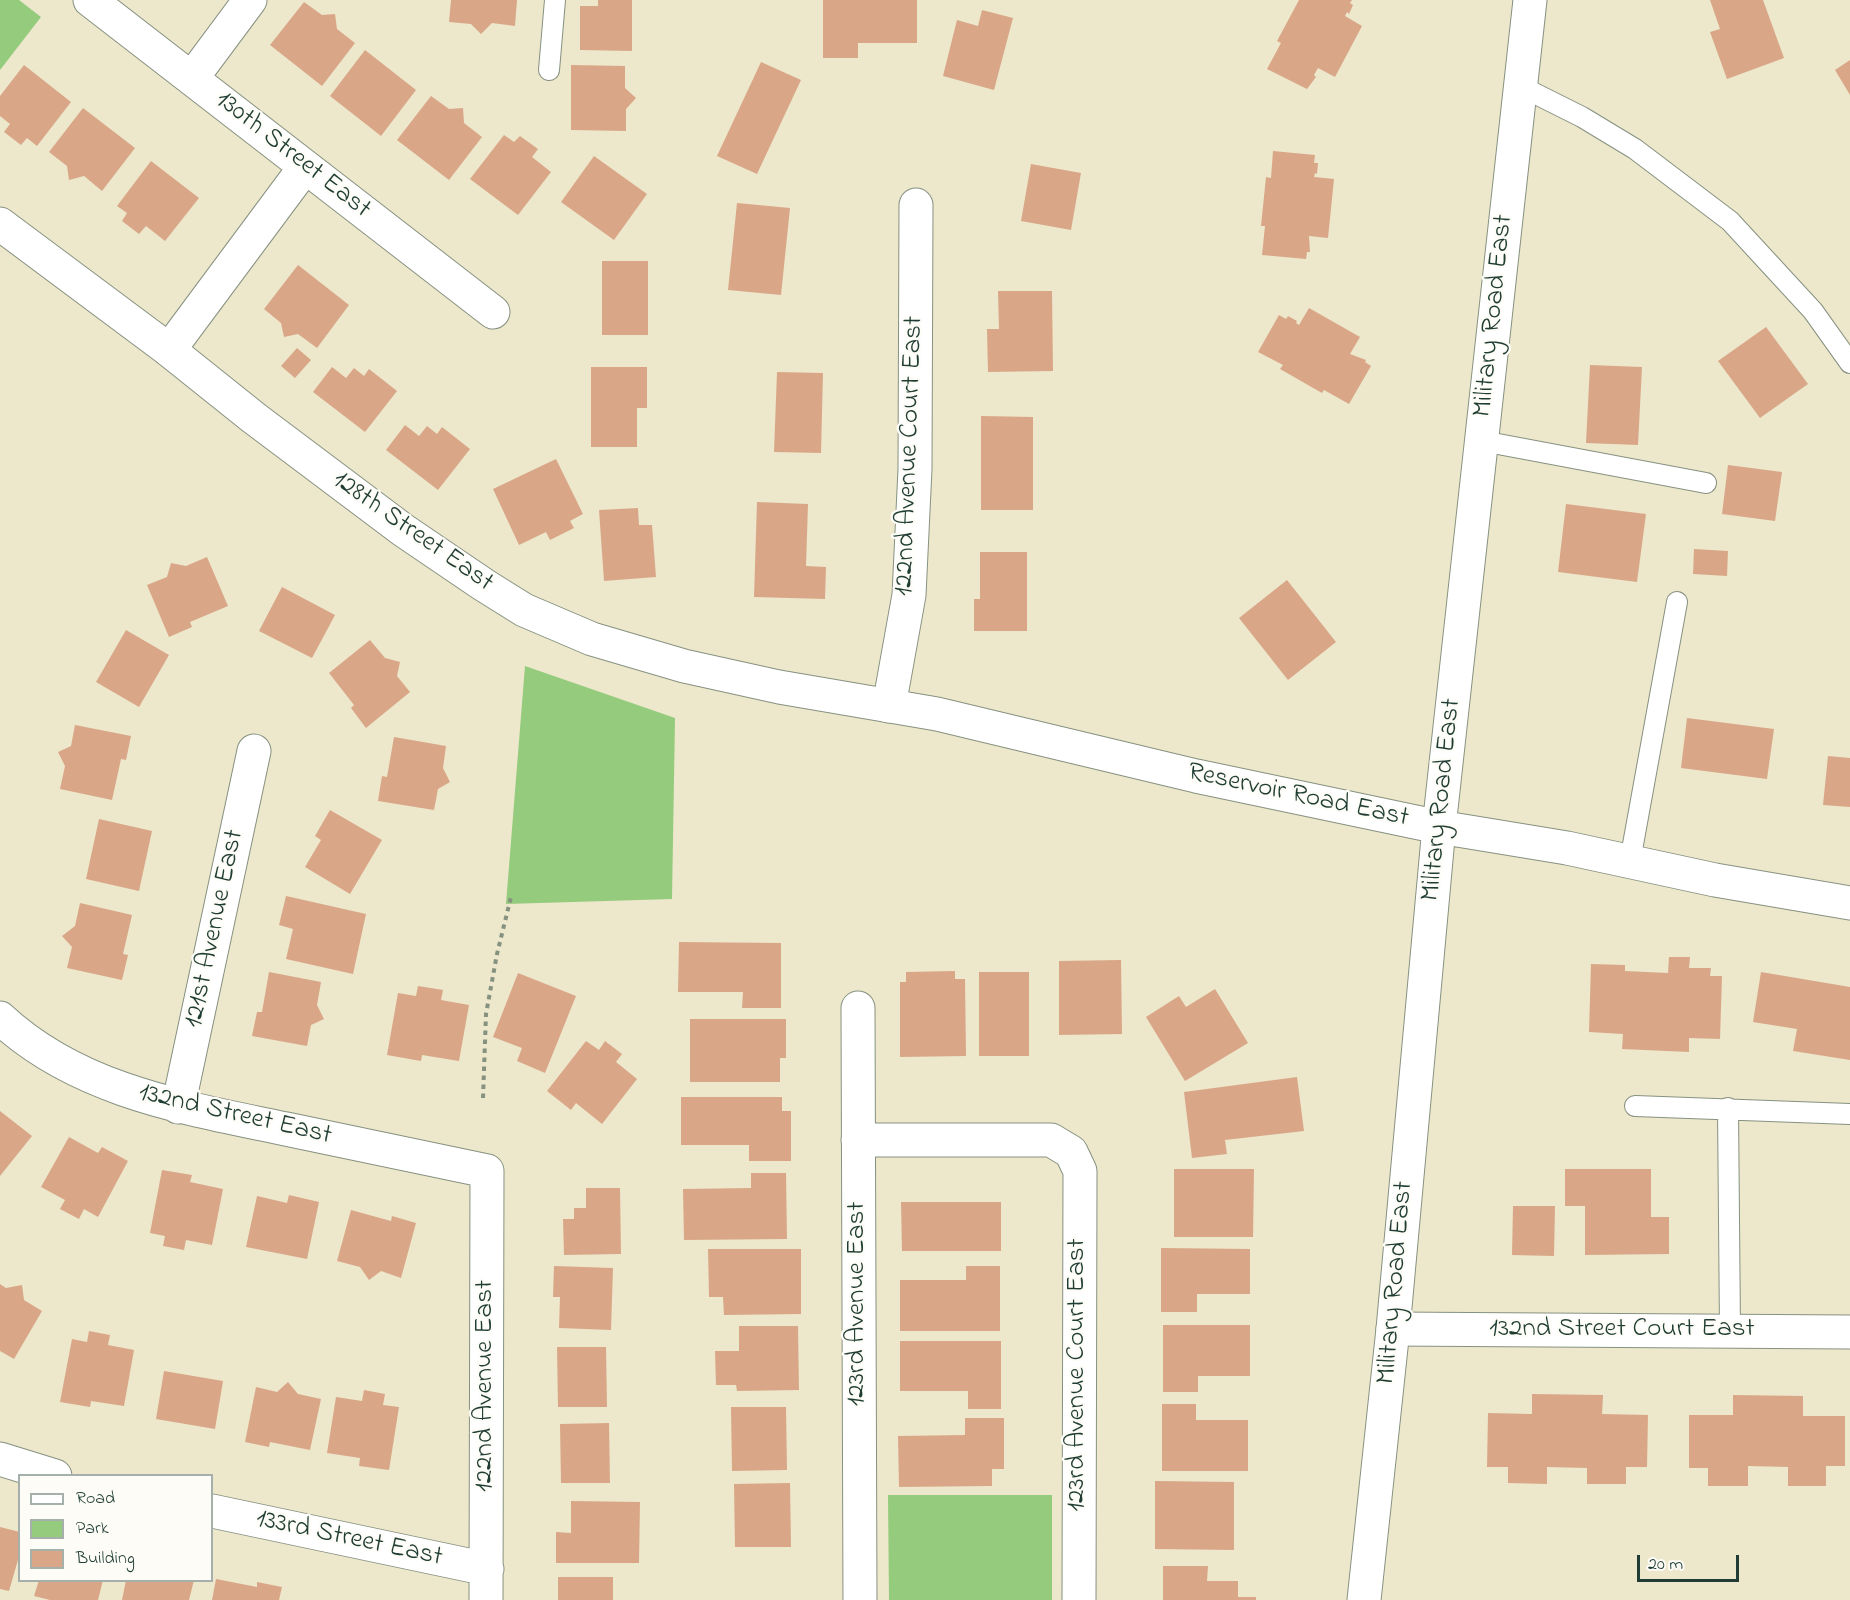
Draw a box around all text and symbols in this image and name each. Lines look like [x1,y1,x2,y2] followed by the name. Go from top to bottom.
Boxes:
[208,85,376,227] street label: 130th Street East
[1468,213,1522,419] street label: Military Road East
[890,315,932,597] street label: 122nd Avenue Court East
[325,465,499,601] street label: 128th Street East
[1416,697,1470,903] street label: Military Road East
[1185,758,1411,836] street label: Reservoir Road East
[179,827,253,1031] street label: 121st Avenue East
[135,1078,335,1154] street label: 132nd Street East
[1372,1180,1422,1386] street label: Military Road East
[843,1202,875,1406] street label: 123rd Avenue East
[1063,1238,1095,1512] street label: 123rd Avenue Court East
[471,1280,503,1492] street label: 122nd Avenue East
[1489,1315,1755,1347] street label: 132nd Street Court East
[18,1474,213,1582] legend
[76,1486,115,1512] text: Road
[253,1504,445,1576] street label: 133rd Street East
[76,1516,109,1542] text: Park
[1640,1543,1742,1581] scale bar
[76,1546,135,1572] text: Building
[1648,1552,1683,1578] text: 20 m

